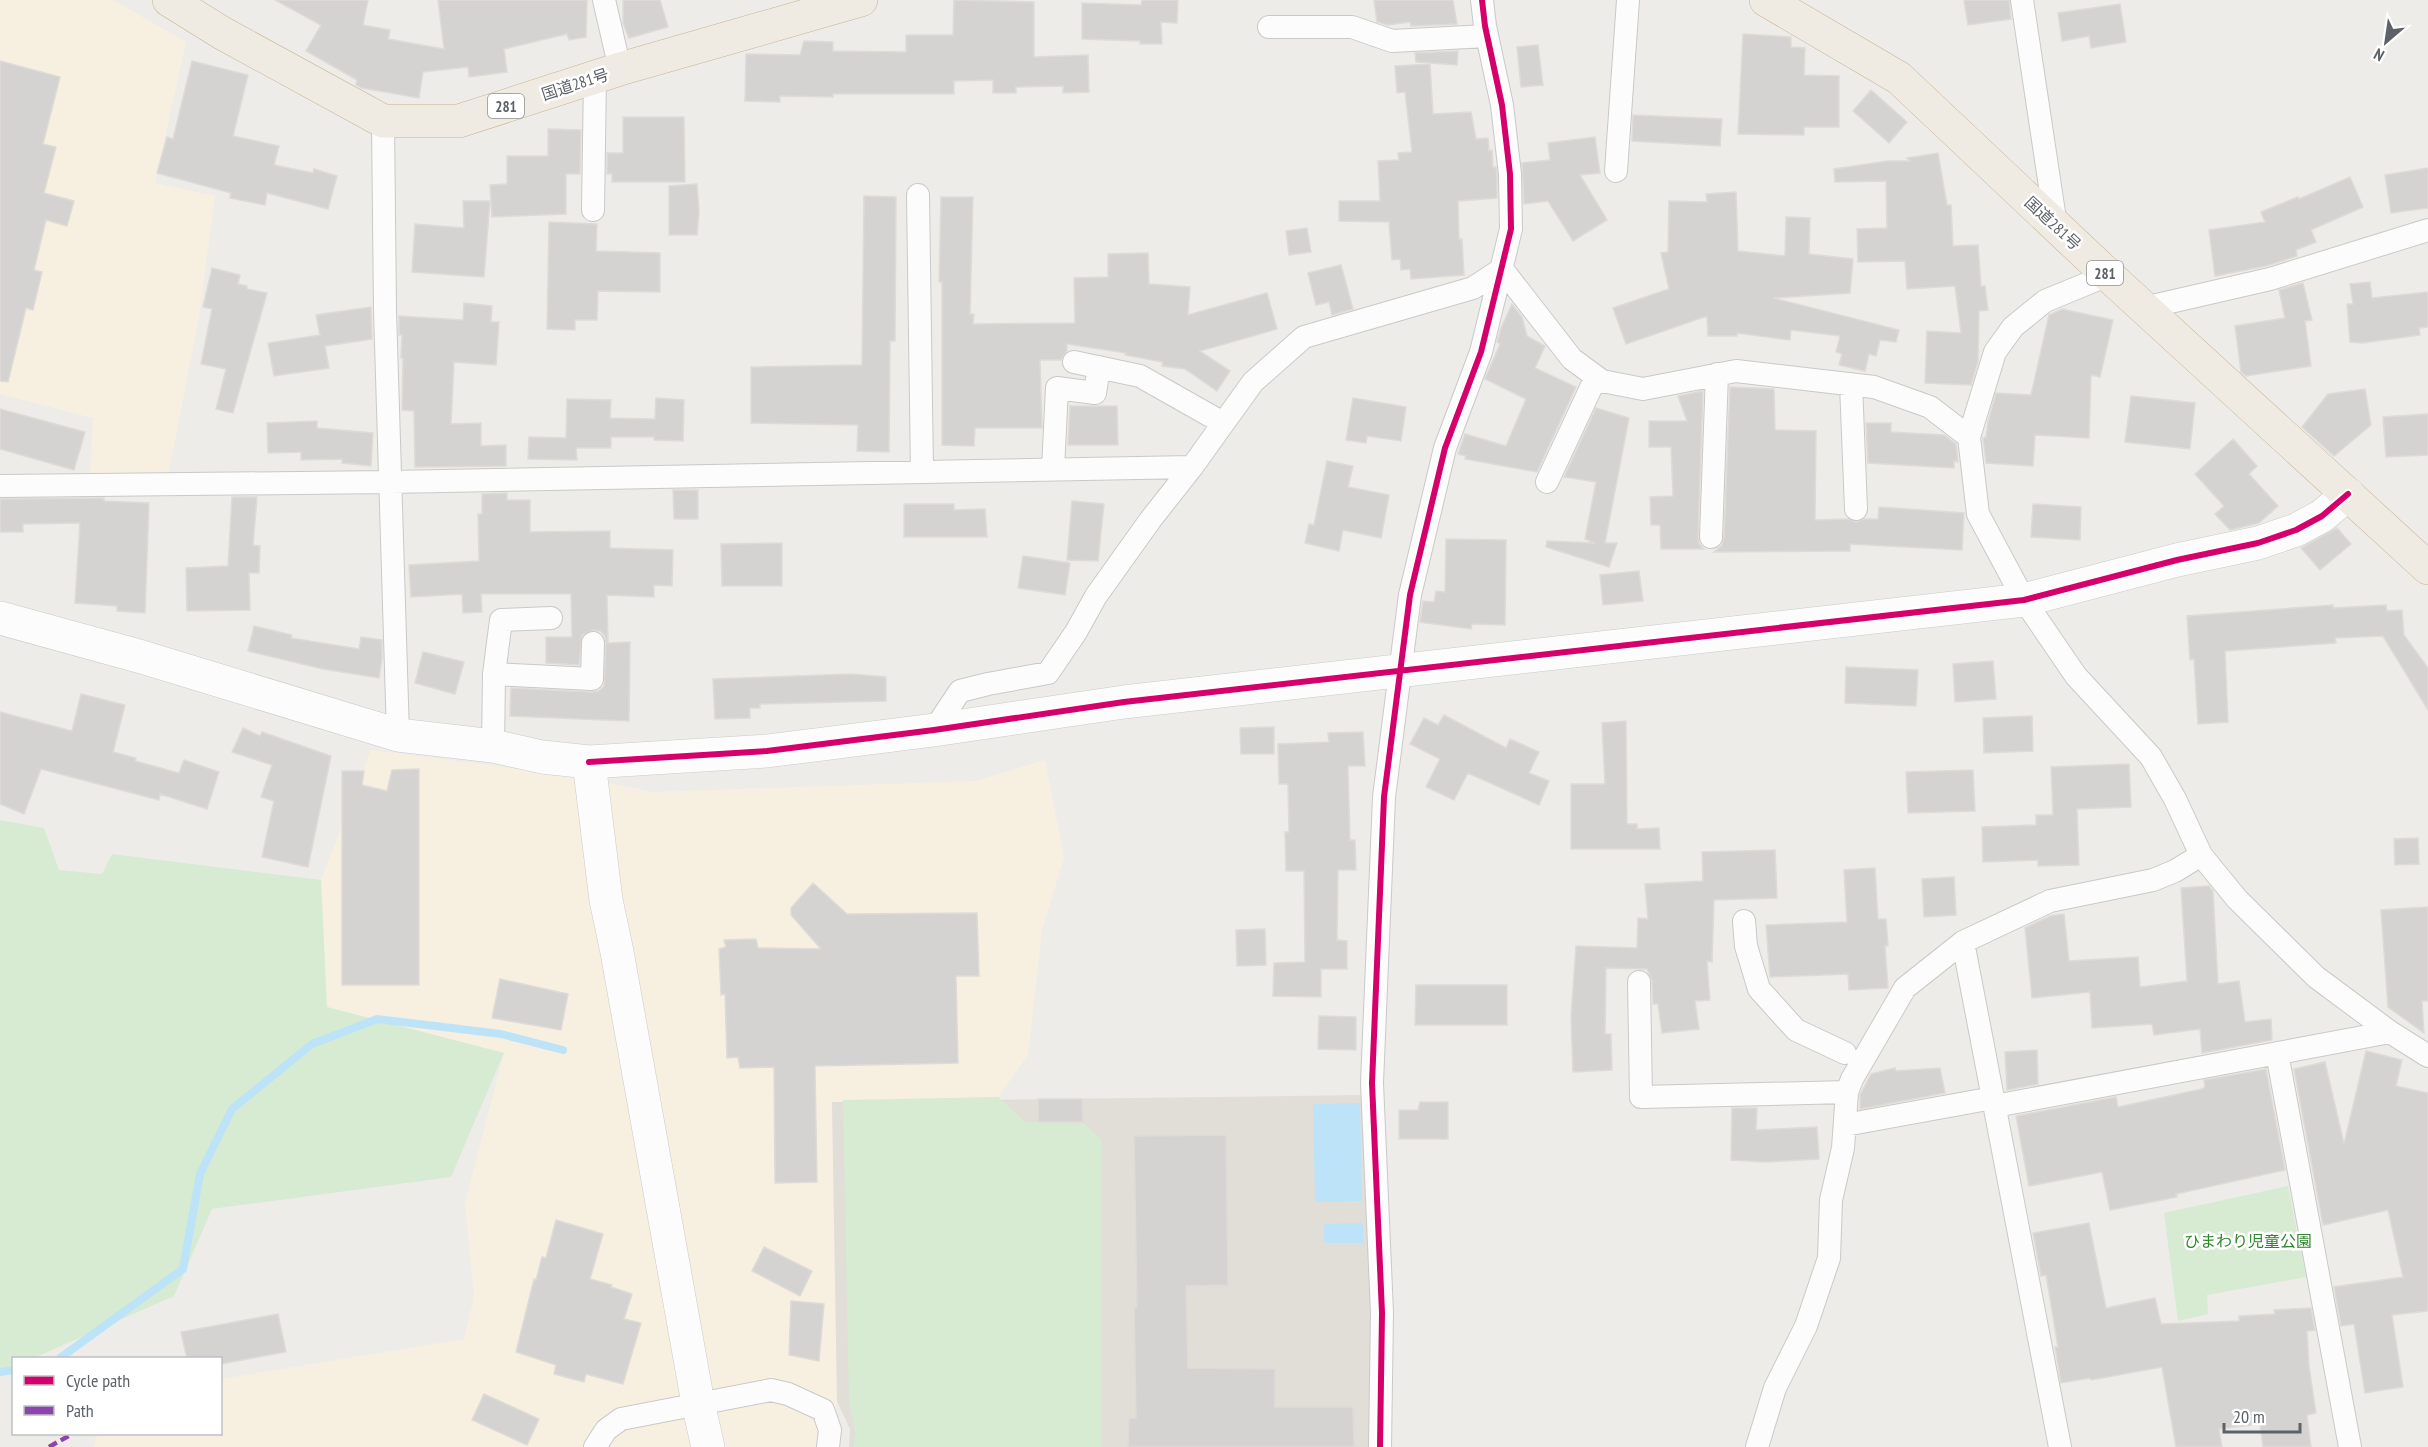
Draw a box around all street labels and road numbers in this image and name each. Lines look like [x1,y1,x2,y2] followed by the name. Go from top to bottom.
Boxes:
[539,64,611,104] street label: 国道281号
[488,94,524,118] road number: 281
[2021,192,2085,254] street label: 国道281号
[2087,261,2123,285] road number: 281

